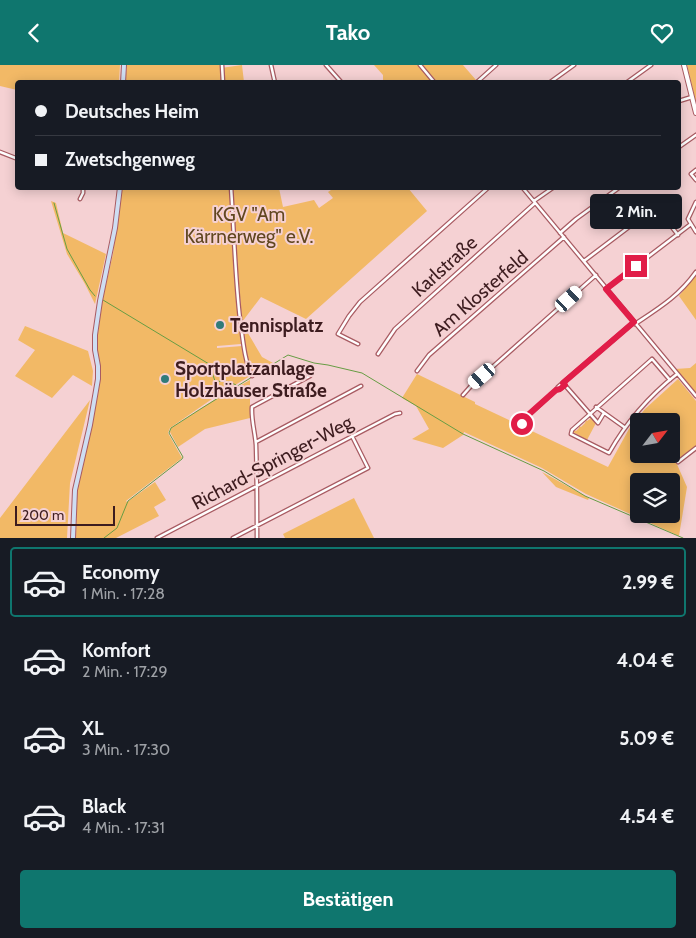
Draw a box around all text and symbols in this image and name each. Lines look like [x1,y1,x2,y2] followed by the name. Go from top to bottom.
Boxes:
[20,19,48,47] icon: back
[326,19,370,46] text: Tako
[648,19,676,47] icon: heart
[65,100,199,123] text: Deutsches Heim
[65,148,195,171] text: Zwetschgenweg
[590,193,682,229] callout: 2 Min.
[615,202,657,221] text: 2 Min.
[184,203,314,248] park label: KGV "Am Kärrnerweg" e.V.
[407,231,482,302] street label: Karlstraße
[428,246,533,341] street label: Am Klosterfeld
[625,255,647,277] route end
[552,283,585,315] car
[230,314,323,337] place label: Tennisplatz
[214,319,226,331] marker: Tennisplatz
[175,357,327,402] place label: Sportplatzanlage Holzhäuser Straße
[465,360,498,392] car
[159,373,171,385] marker: Sportplatzanlage Holzhäuser Straße
[188,410,357,515] street label: Richard-Springer-Weg
[511,413,533,435] route start
[630,413,680,463] north arrow
[630,413,680,523] map controls
[630,473,680,523] button: layers
[15,503,115,526] scale bar
[22,506,64,524] text: 200 m
[22,560,67,605] icon: car
[82,561,160,584] text: Economy
[622,571,674,594] text: 2.99 €
[82,584,165,603] text: 1 Min. · 17:28
[22,638,67,683] icon: car
[82,639,151,662] text: Komfort
[616,649,674,672] text: 4.04 €
[82,662,168,681] text: 2 Min. · 17:29
[22,716,67,761] icon: car
[82,717,103,740] text: XL
[619,727,674,750] text: 5.09 €
[82,740,170,759] text: 3 Min. · 17:30
[22,794,67,839] icon: car
[82,795,126,818] text: Black
[620,805,674,828] text: 4.54 €
[82,818,165,837] text: 4 Min. · 17:31
[20,870,676,928] button: Bestätigen

